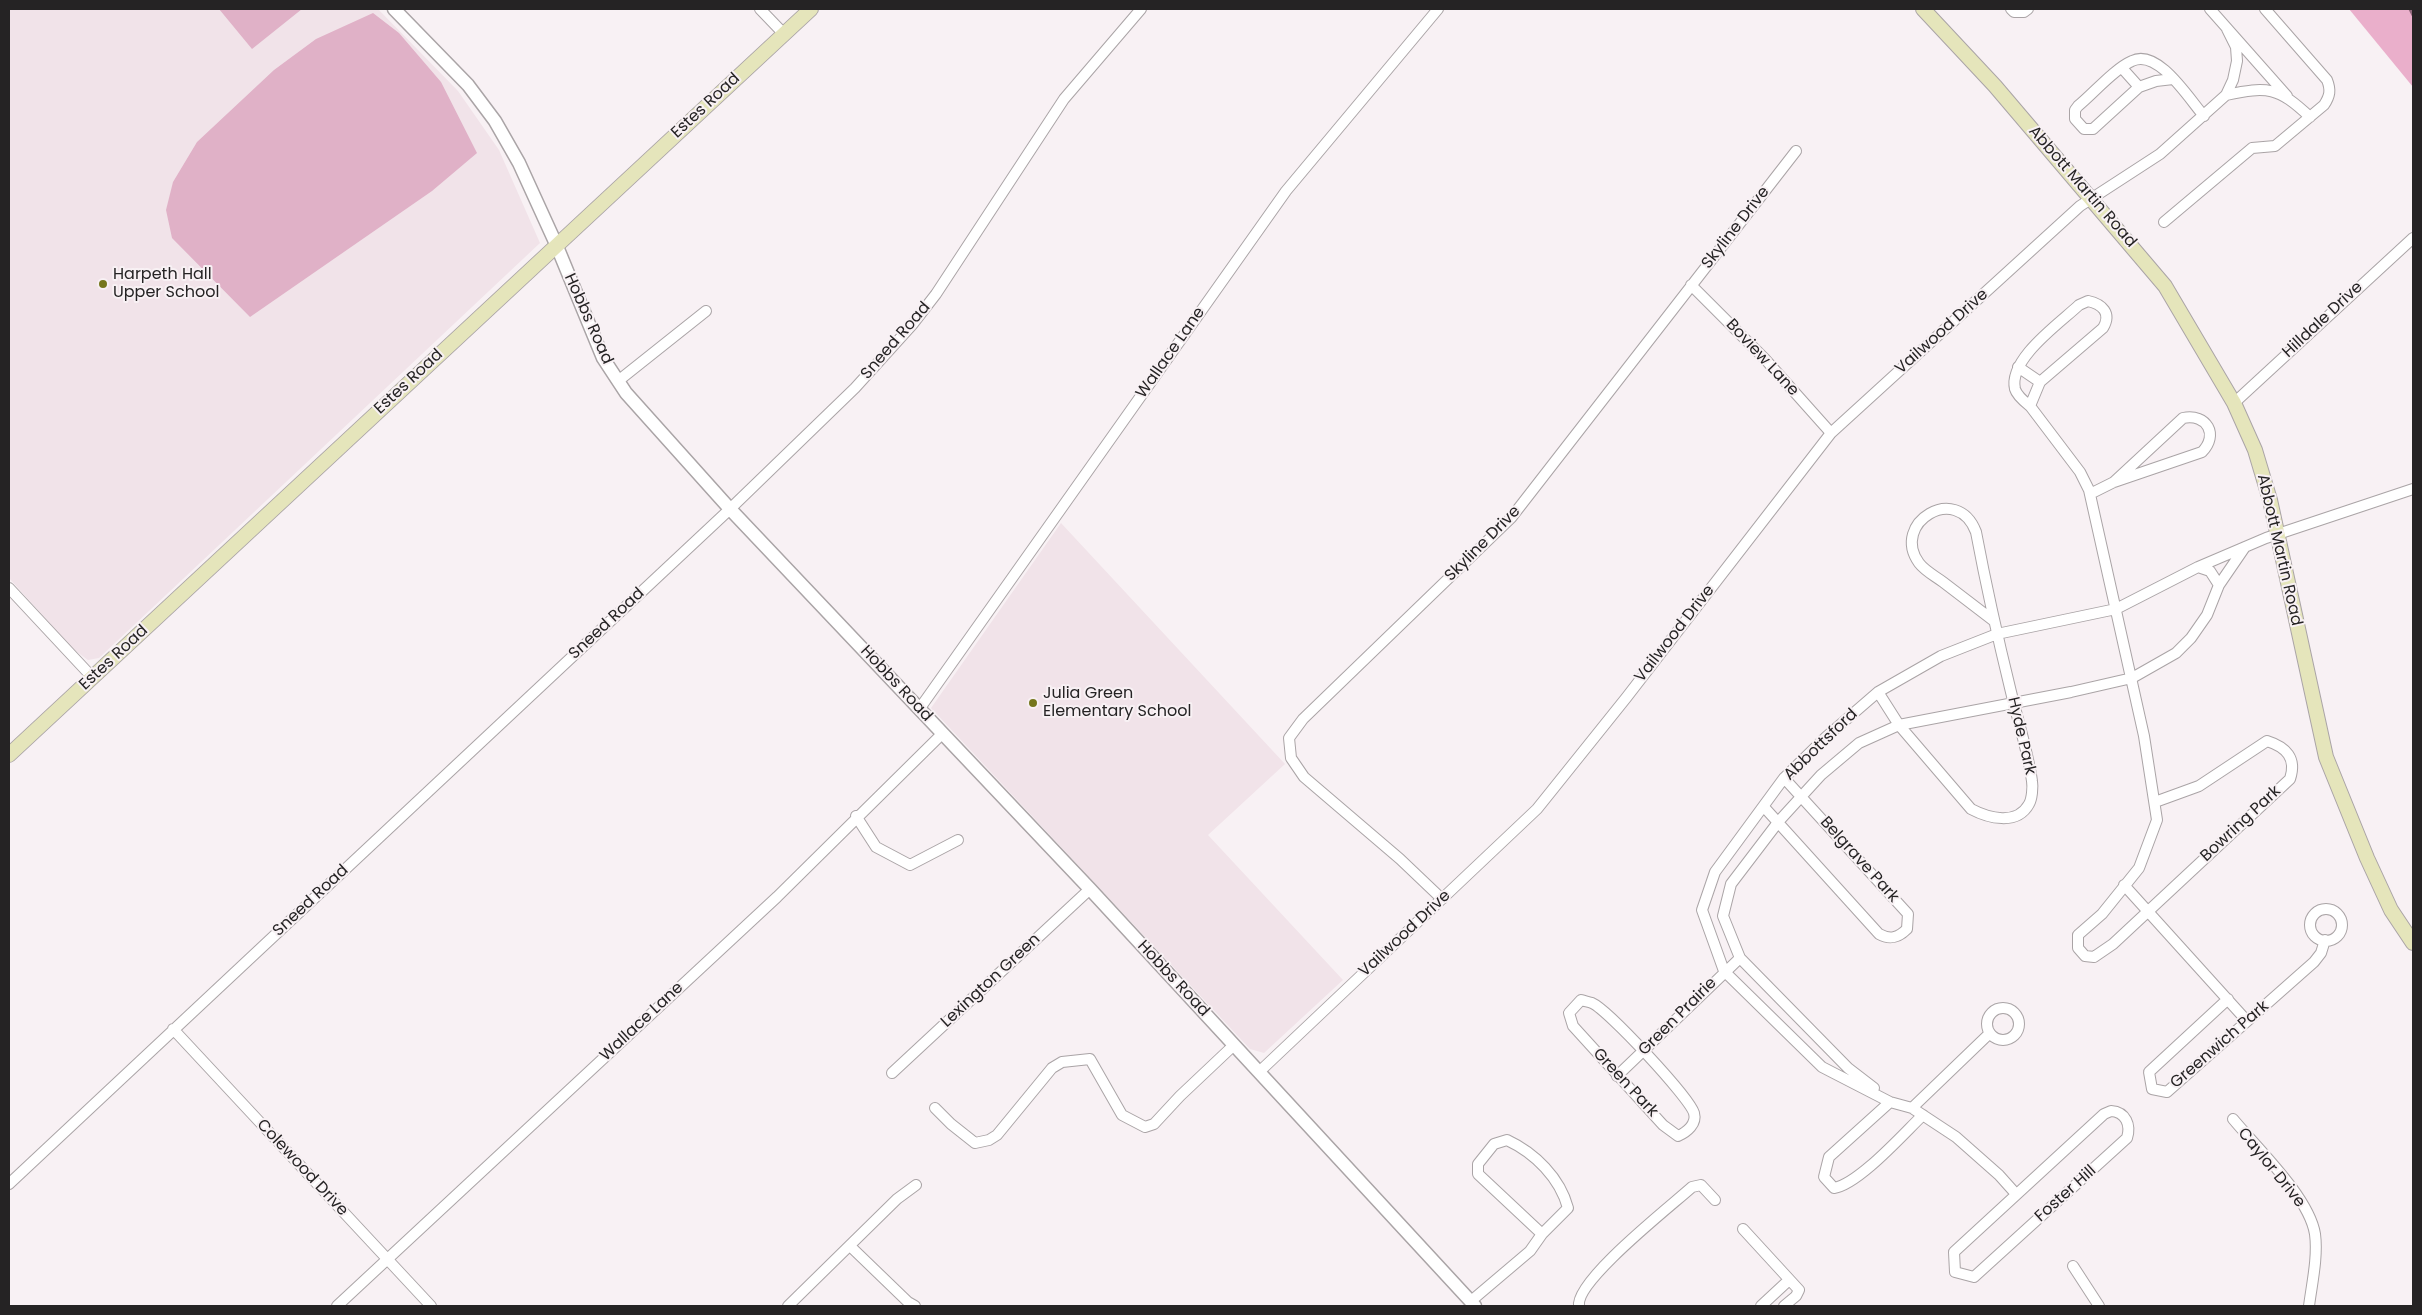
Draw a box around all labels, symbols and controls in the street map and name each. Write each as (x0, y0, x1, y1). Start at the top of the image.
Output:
street label: Estes Road (668, 69, 744, 143)
street label: Abbott Martin Road (2024, 122, 2140, 252)
street label: Skyline Drive (1698, 183, 1774, 273)
place label: Harpeth Hall Upper School (113, 265, 219, 303)
street label: Hobbs Road (559, 271, 617, 367)
marker: Harpeth Hall Upper School (97, 278, 109, 290)
street label: Hilldale Drive (2279, 278, 2367, 362)
street label: Vailwood Drive (1892, 285, 1992, 379)
street label: Sneed Road (857, 298, 935, 384)
street label: Wallace Lane (1132, 304, 1210, 402)
street label: Boview Lane (1722, 316, 1802, 400)
street label: Estes Road (371, 345, 447, 419)
street label: Abbott Martin Road (2252, 472, 2306, 628)
street label: Skyline Drive (1441, 502, 1525, 586)
street label: Vailwood Drive (1631, 581, 1719, 687)
street label: Sneed Road (565, 584, 649, 664)
street label: Estes Road (76, 621, 152, 695)
street label: Hobbs Road (856, 642, 936, 726)
place label: Julia Green Elementary School (1043, 684, 1191, 722)
street label: Hyde Park (2003, 695, 2039, 777)
marker: Julia Green Elementary School (1027, 697, 1039, 709)
street label: Abbottsford (1780, 705, 1862, 785)
street label: Bowring Park (2197, 782, 2285, 866)
street label: Belgrave Park (1815, 813, 1903, 907)
street label: Sneed Road (269, 861, 353, 941)
street label: Vailwood Drive (1355, 887, 1455, 981)
street label: Lexington Green (937, 930, 1045, 1032)
street label: Hobbs Road (1133, 937, 1213, 1021)
street label: Green Prairie (1635, 974, 1721, 1060)
street label: Wallace Lane (596, 979, 688, 1065)
street label: Greenwich Park (2167, 997, 2273, 1093)
street label: Green Park (1588, 1045, 1662, 1121)
street label: Colewood Drive (252, 1116, 352, 1220)
street label: Caylor Drive (2233, 1124, 2309, 1212)
street label: Foster Hill (2032, 1162, 2100, 1226)

